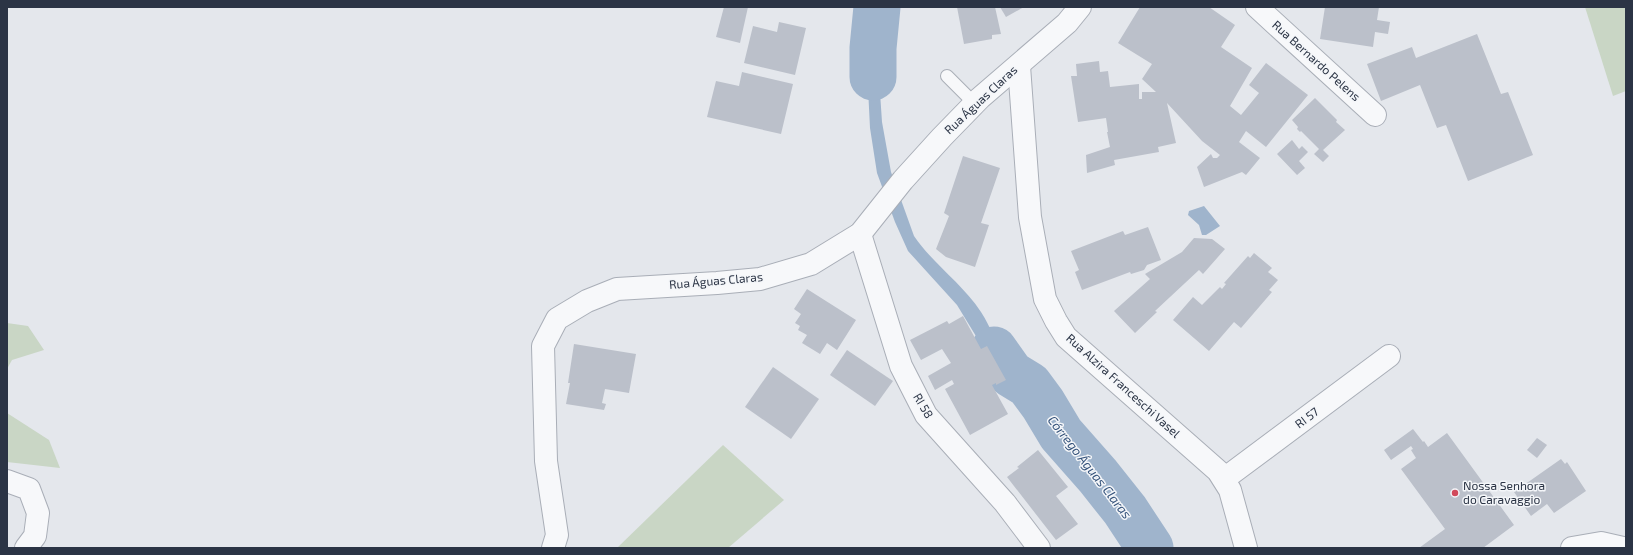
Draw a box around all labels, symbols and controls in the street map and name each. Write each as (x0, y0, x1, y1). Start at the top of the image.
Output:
street label: Rua Bernardo Pelens (1270, 17, 1363, 103)
street label: Rua Águas Claras (941, 62, 1019, 136)
street label: Rua Águas Claras (668, 269, 763, 291)
street label: Rua Alzira Franceschi Vasel (1064, 330, 1184, 440)
street label: RI 58 (911, 390, 937, 421)
street label: RI 57 (1292, 404, 1321, 431)
water label: Córrego Águas Claras (1045, 412, 1136, 522)
place label: Nossa Senhora do Caravaggio (1463, 478, 1545, 506)
marker: Nossa Senhora do Caravaggio (1450, 488, 1460, 498)

